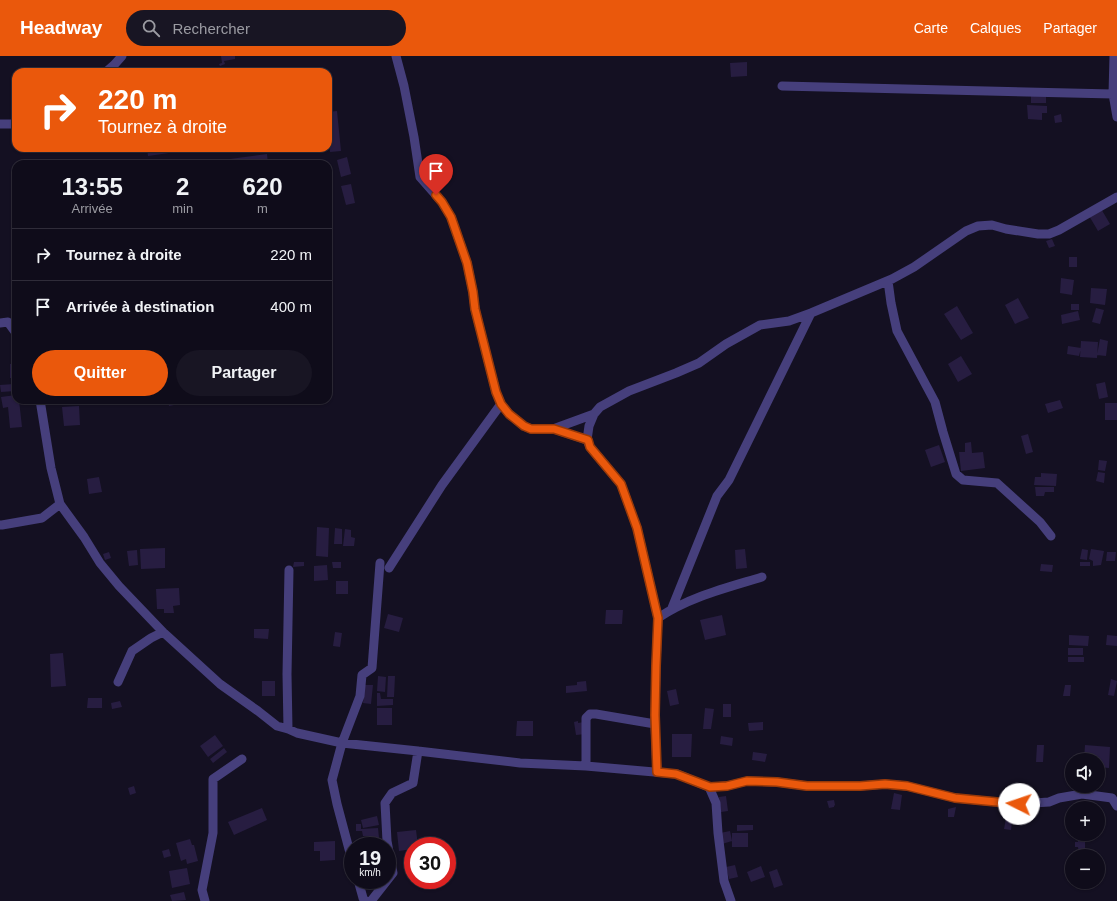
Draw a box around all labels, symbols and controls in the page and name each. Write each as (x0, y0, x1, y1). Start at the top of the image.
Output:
search box (126, 10, 406, 46)
text: Headway (20, 17, 102, 38)
icon: search (140, 17, 162, 39)
text: Rechercher (172, 20, 250, 37)
text: Carte (914, 20, 948, 36)
text: Calques (970, 20, 1021, 36)
text: Partager (1043, 20, 1097, 36)
icon: right (32, 84, 84, 136)
text: 220 m (98, 84, 177, 115)
text: Tournez à droite (98, 117, 227, 137)
pin (419, 154, 453, 195)
icon: arrive (425, 160, 447, 182)
text: 13:55 (61, 173, 123, 200)
text: 2 (176, 173, 189, 200)
text: 620 (243, 173, 283, 200)
text: Arrivée (71, 201, 113, 216)
text: min (172, 201, 193, 216)
text: m (257, 201, 268, 216)
icon: right (32, 244, 54, 266)
text: Tournez à droite (66, 246, 182, 263)
text: 220 m (270, 246, 312, 263)
icon: arrive (32, 296, 54, 318)
text: Arrivée à destination (66, 298, 214, 315)
text: 400 m (270, 298, 312, 315)
button: Quitter (32, 350, 168, 396)
button: Partager (176, 350, 312, 396)
map controls (1065, 753, 1105, 889)
button: sound (1065, 753, 1105, 793)
position arrow (998, 783, 1040, 825)
button: + (1065, 801, 1105, 841)
speed limit sign: 30 (404, 837, 456, 889)
text: 19 (359, 847, 381, 869)
button: − (1065, 849, 1105, 889)
text: km/h (359, 867, 381, 878)

